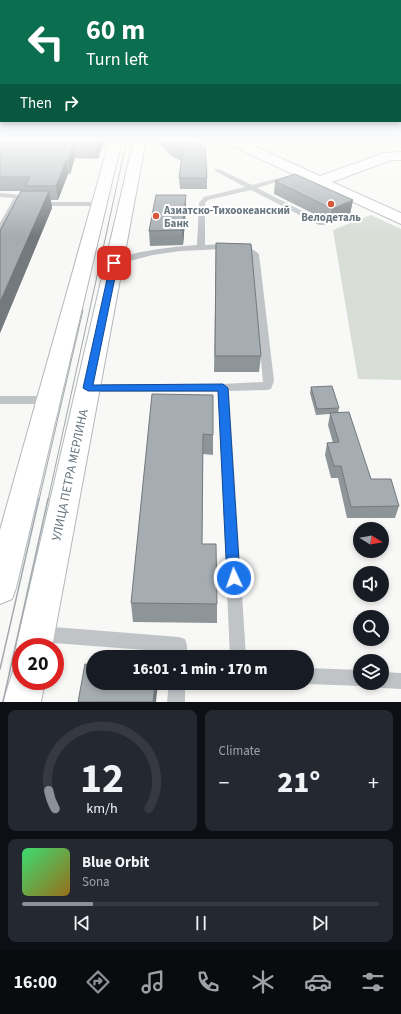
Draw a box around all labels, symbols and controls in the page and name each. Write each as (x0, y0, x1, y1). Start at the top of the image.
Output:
text: 60 m (86, 10, 145, 50)
icon: left (20, 16, 72, 68)
text: Turn left (86, 47, 148, 72)
icon: right (60, 92, 82, 114)
text: Then (20, 93, 52, 114)
marker: Велодеталь (326, 199, 336, 209)
place label: Азиатско-Тихоокеанский Банк (163, 203, 290, 231)
place label: Велодеталь (301, 210, 361, 225)
marker: Азиатско-Тихоокеанский Банк (151, 211, 161, 221)
pin (97, 246, 131, 280)
icon: arrive (103, 252, 125, 274)
street label: УЛИЦА ПЕТРА МЕРЛИНА (47, 407, 93, 542)
north arrow (353, 522, 389, 558)
map controls (353, 522, 389, 690)
position arrow (213, 557, 255, 599)
button: sound (353, 566, 389, 602)
button: search (353, 610, 389, 646)
speed limit sign: 20 (12, 638, 64, 690)
button: layers (353, 654, 389, 690)
text: 16:01 · 1 min · 170 m (133, 659, 267, 680)
text: Climate (219, 742, 260, 760)
text: 12 (80, 748, 124, 808)
text: 21° (277, 761, 320, 804)
text: − (219, 767, 229, 799)
text: + (368, 767, 379, 799)
text: km/h (86, 797, 118, 818)
text: Blue Orbit (82, 852, 149, 873)
text: Sona (82, 873, 110, 891)
icon: previous (71, 912, 93, 934)
icon: pause (190, 912, 212, 934)
icon: next (309, 912, 331, 934)
icon: directions (84, 968, 112, 996)
icon: music (139, 968, 167, 996)
icon: phone (194, 968, 222, 996)
icon: climate (249, 968, 277, 996)
icon: car (304, 968, 332, 996)
icon: filters (359, 968, 387, 996)
text: 16:00 (14, 970, 57, 995)

